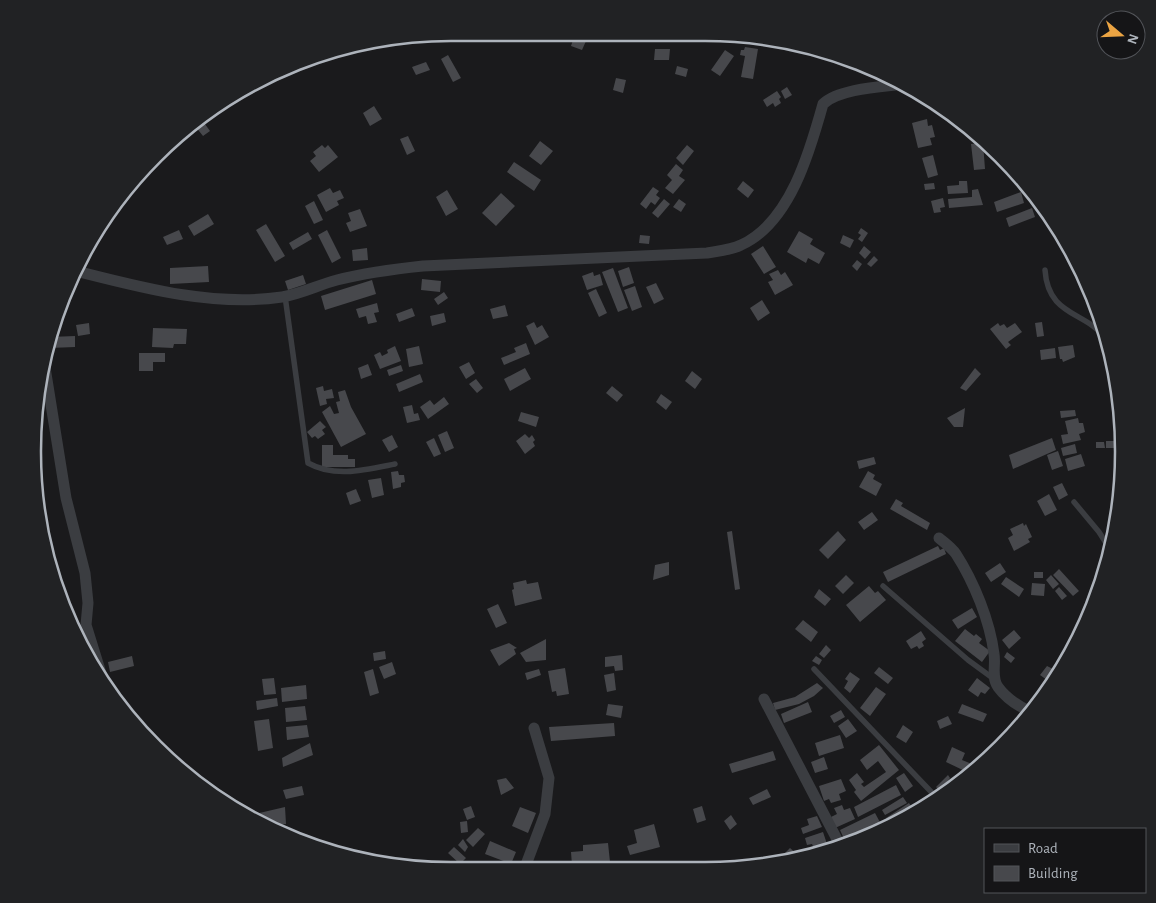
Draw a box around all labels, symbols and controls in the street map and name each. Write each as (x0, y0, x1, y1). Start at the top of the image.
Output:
north arrow (1096, 10, 1146, 60)
text: N (1124, 32, 1141, 46)
legend (984, 828, 1146, 893)
text: Road (1028, 841, 1058, 856)
text: Building (1028, 866, 1078, 881)

